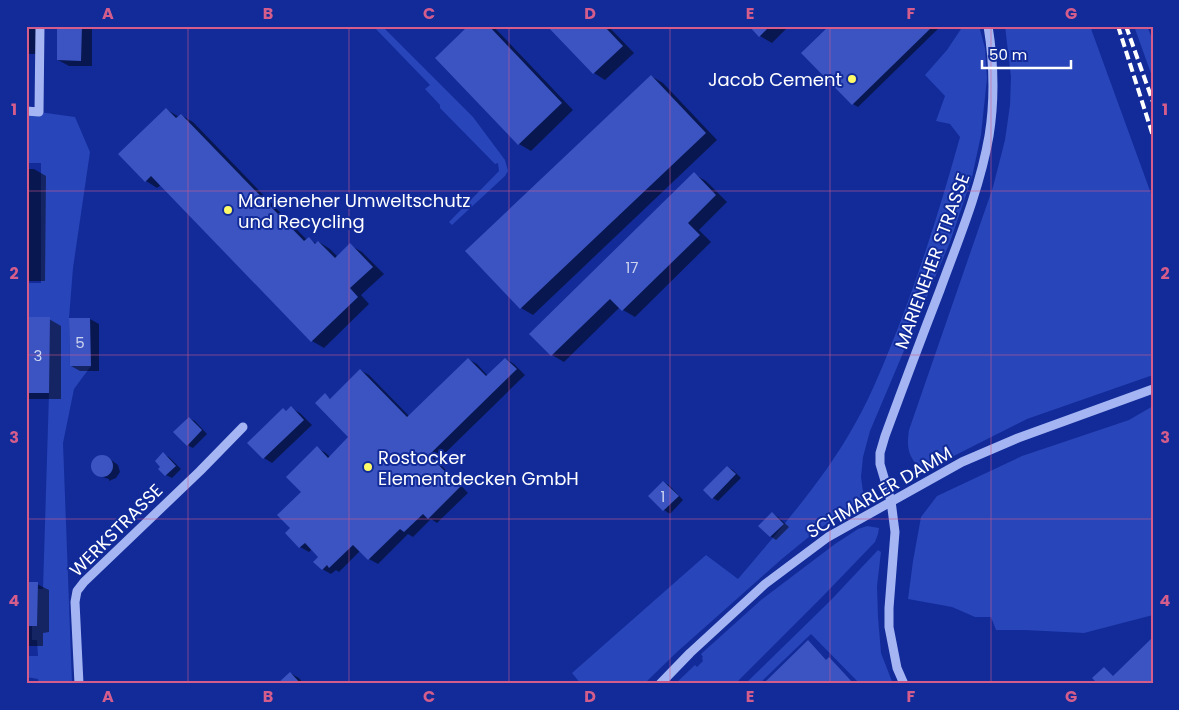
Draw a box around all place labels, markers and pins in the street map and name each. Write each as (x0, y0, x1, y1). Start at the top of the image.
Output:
place label: Jacob Cement (708, 67, 842, 92)
marker: Jacob Cement (846, 73, 858, 85)
place label: Marieneher Umweltschutz und Recycling (238, 188, 471, 234)
marker: Marieneher Umweltschutz und Recycling (222, 204, 234, 216)
place label: Rostocker Elementdecken GmbH (378, 445, 579, 491)
marker: Rostocker Elementdecken GmbH (362, 461, 374, 473)

